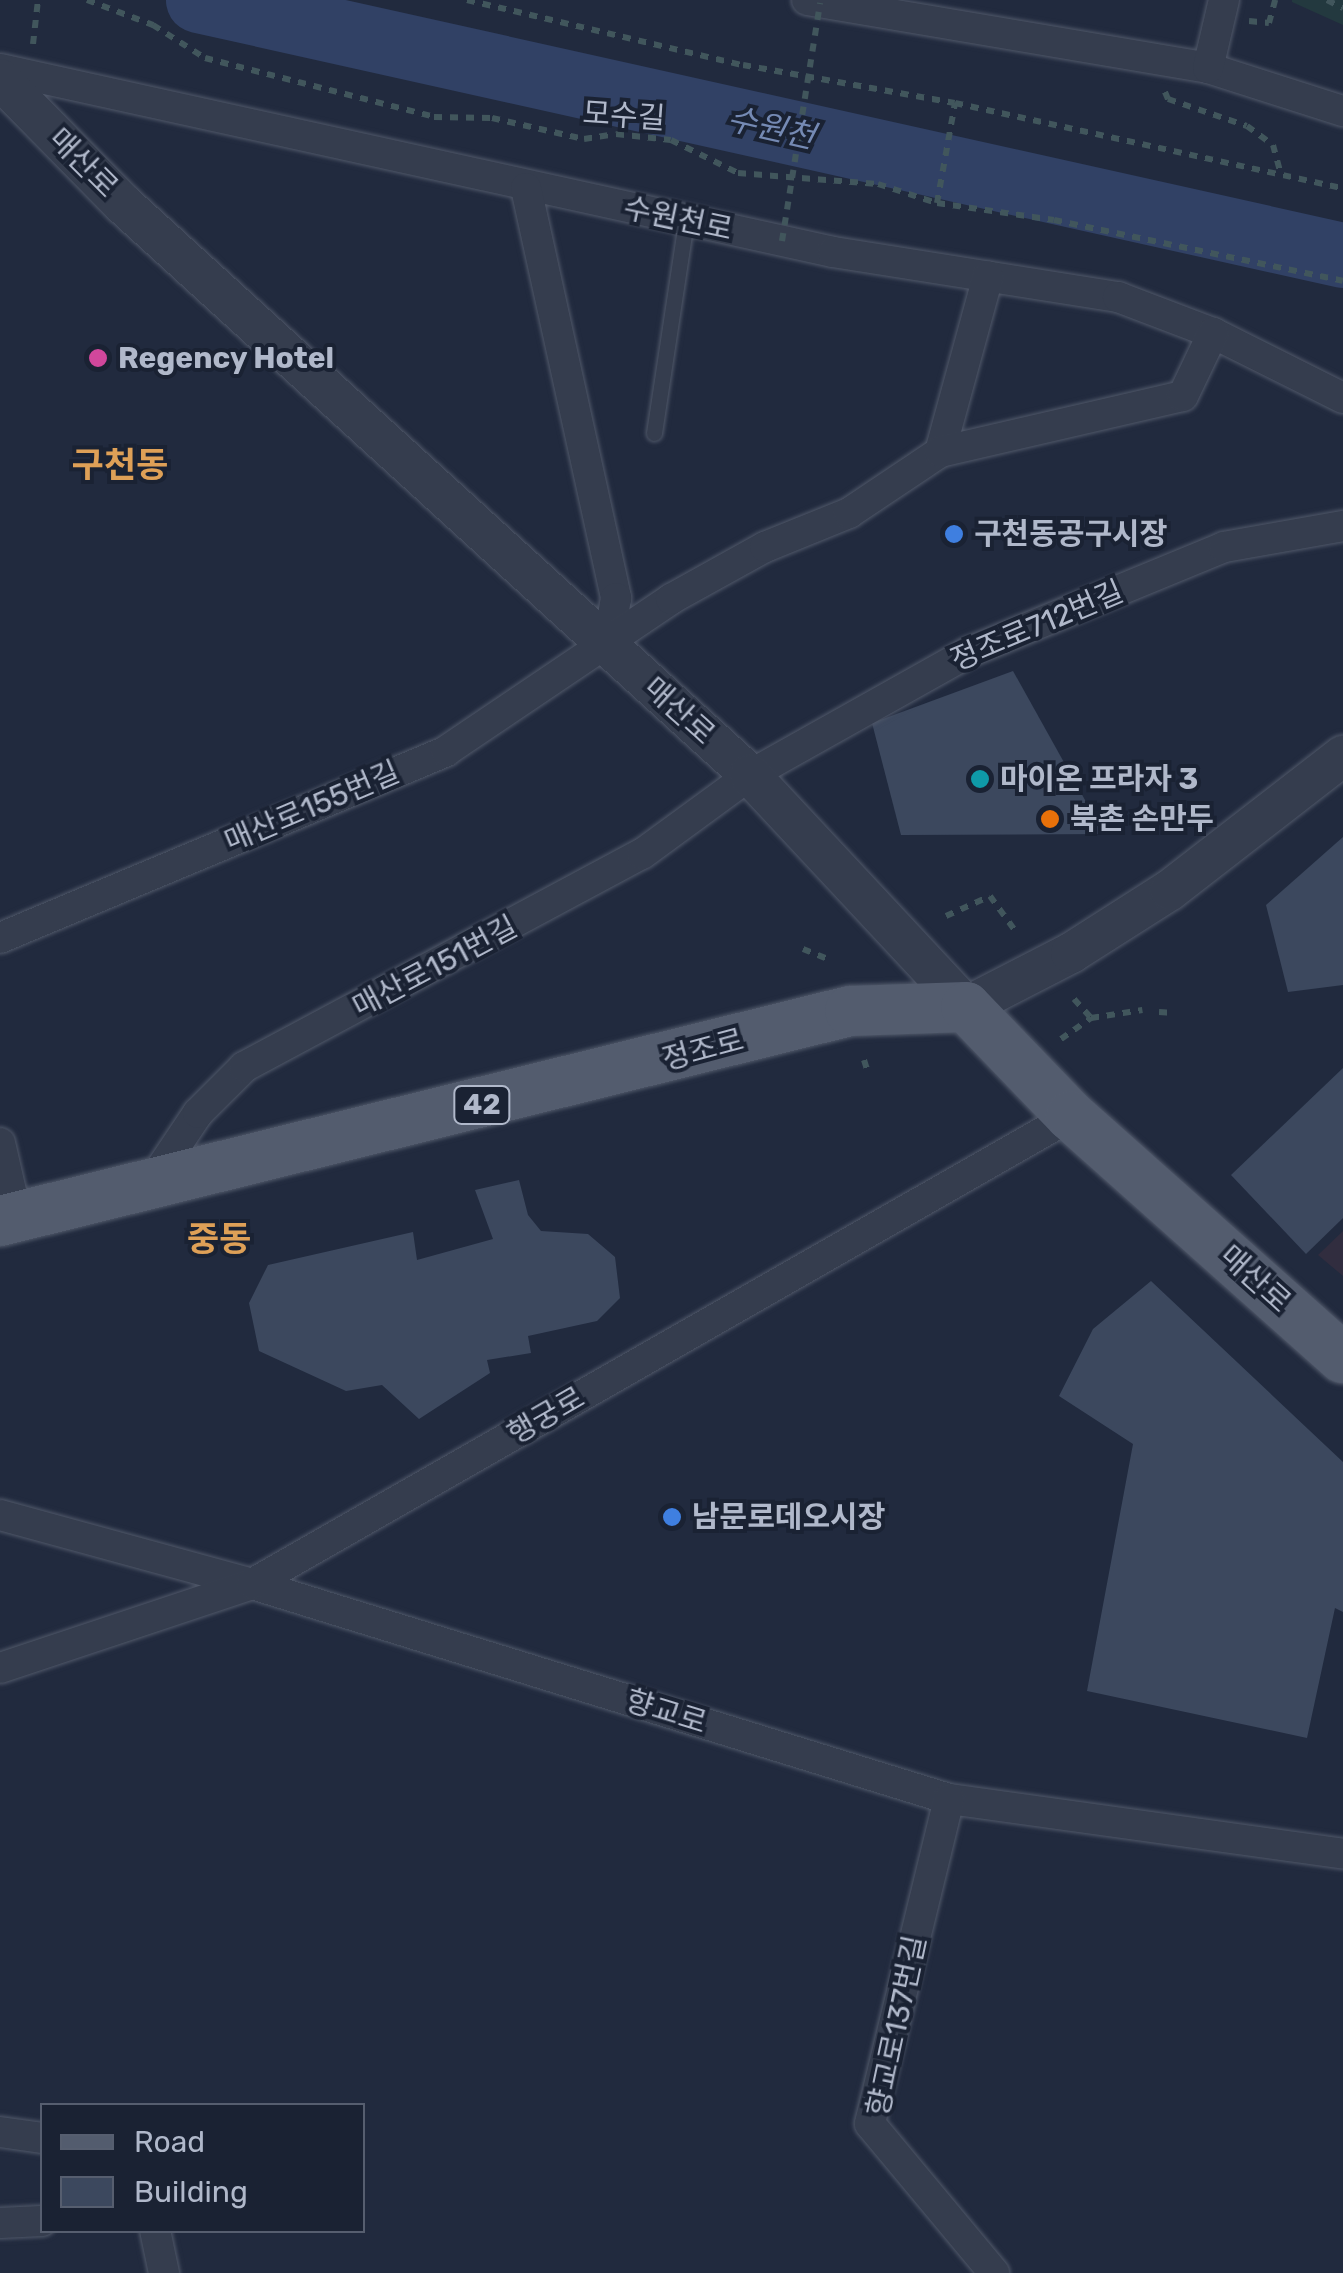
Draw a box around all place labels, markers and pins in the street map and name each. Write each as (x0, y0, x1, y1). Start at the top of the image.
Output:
place label: Regency Hotel (118, 340, 335, 376)
marker: Regency Hotel (87, 347, 109, 369)
place label: 구천동공구시장 (974, 516, 1167, 552)
marker: 구천동공구시장 (943, 523, 965, 545)
place label: 마이온 프라자 3 (1000, 761, 1198, 797)
marker: 마이온 프라자 3 (969, 768, 991, 790)
place label: 북촌 손만두 (1070, 801, 1214, 837)
marker: 북촌 손만두 (1039, 808, 1061, 830)
place label: 남문로데오시장 (692, 1499, 885, 1535)
marker: 남문로데오시장 (661, 1506, 683, 1528)

